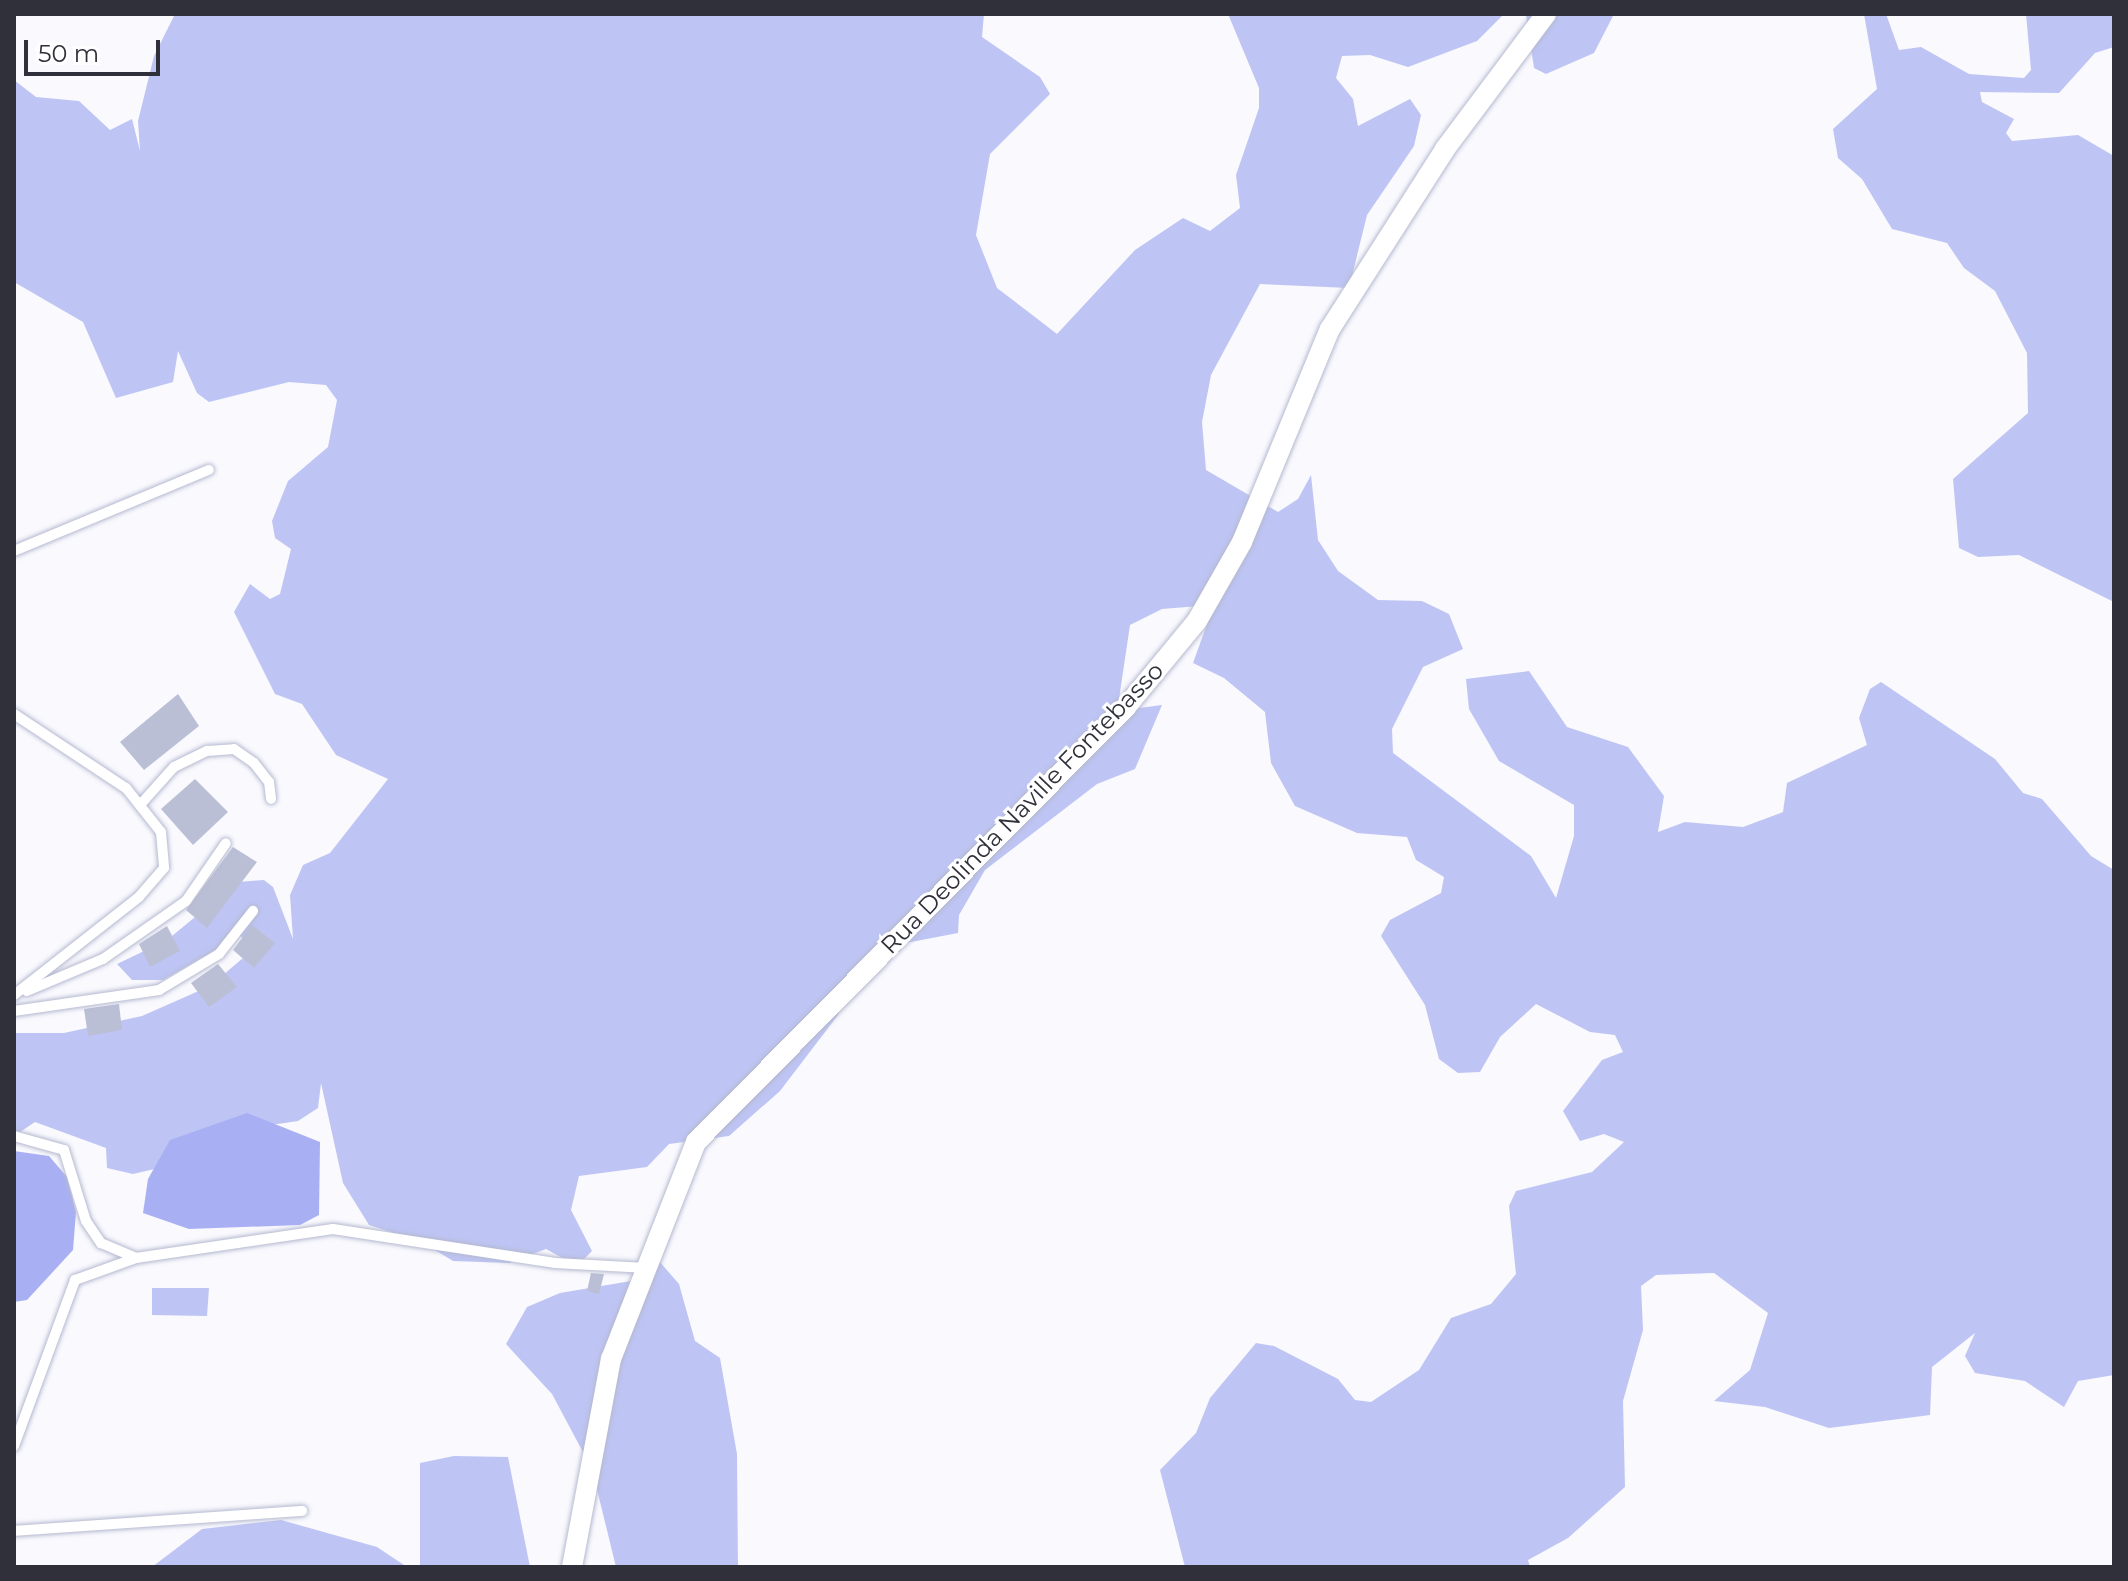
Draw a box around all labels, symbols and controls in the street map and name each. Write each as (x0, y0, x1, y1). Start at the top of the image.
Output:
scale bar (28, 24, 164, 74)
text: 50 m (38, 39, 99, 68)
street label: Rua Deolinda Naville Fontebasso (875, 656, 1169, 960)

